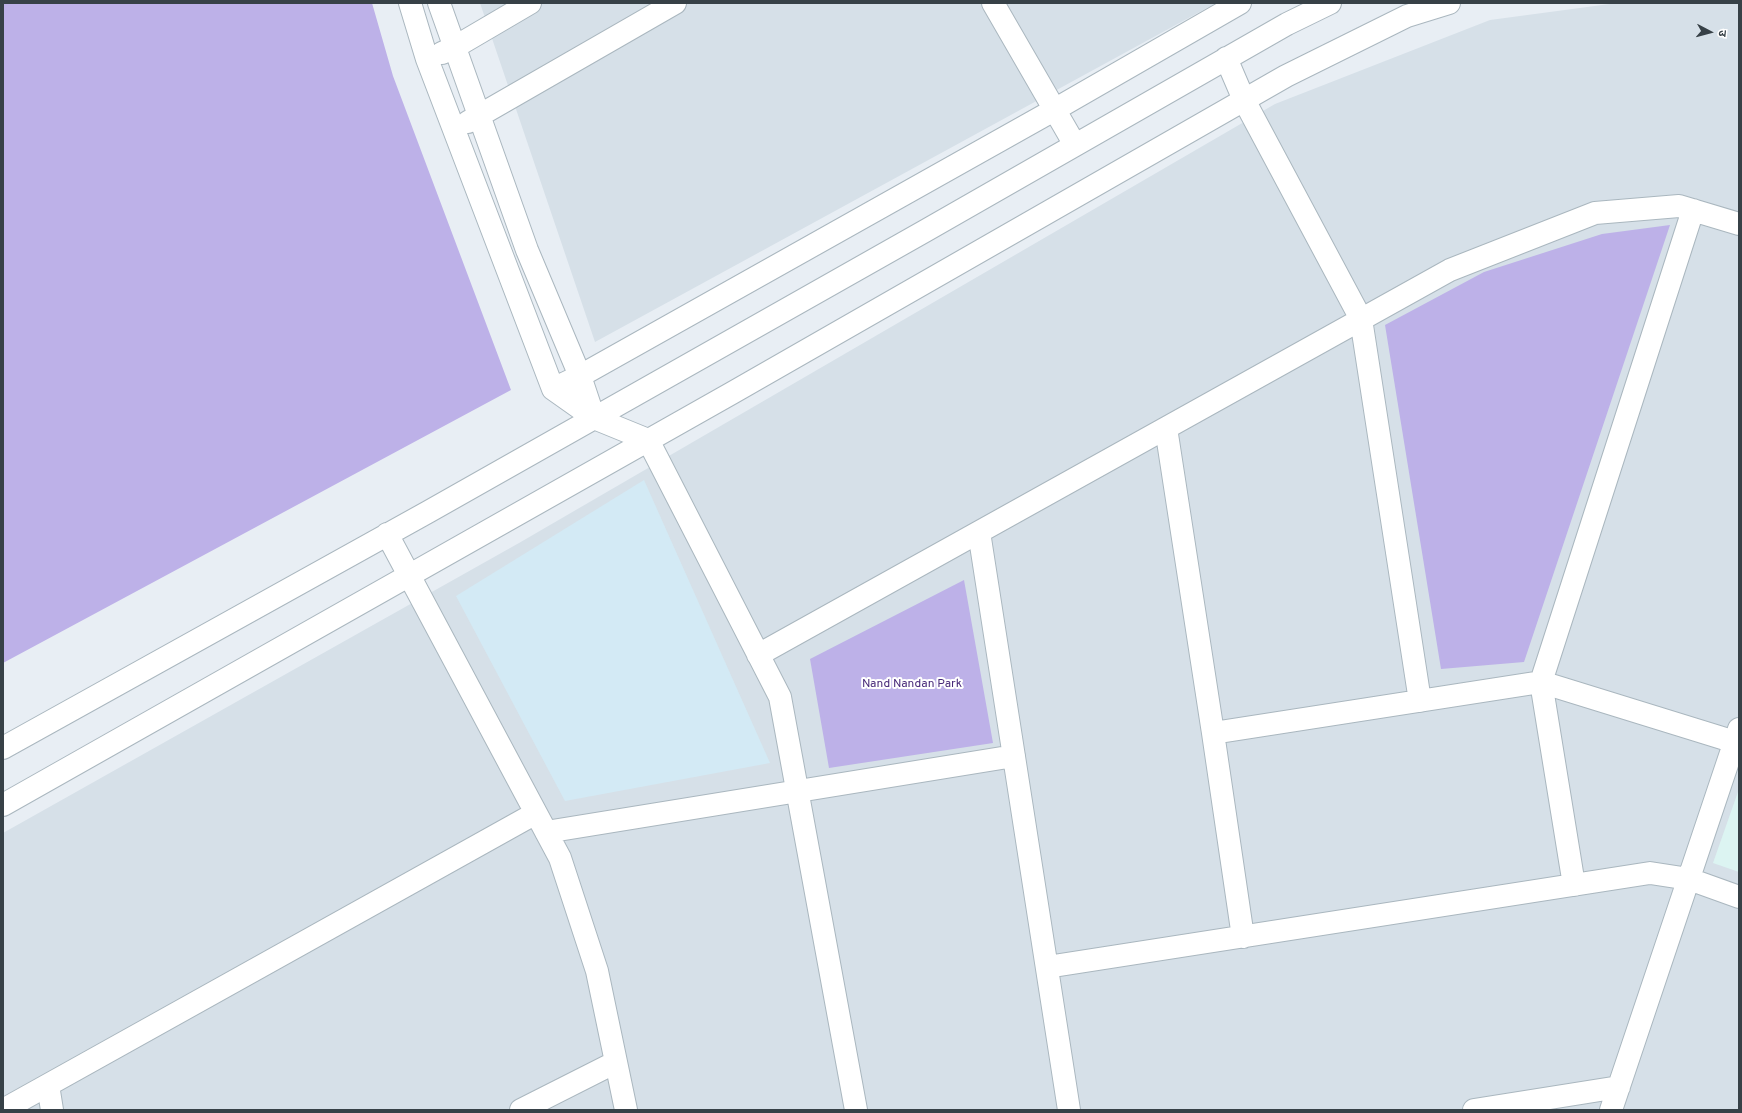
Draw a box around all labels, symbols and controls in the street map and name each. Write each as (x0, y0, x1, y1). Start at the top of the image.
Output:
north arrow (1690, 12, 1730, 52)
text: उ (1715, 29, 1729, 37)
park label: Nand Nandan Park (862, 678, 962, 692)

